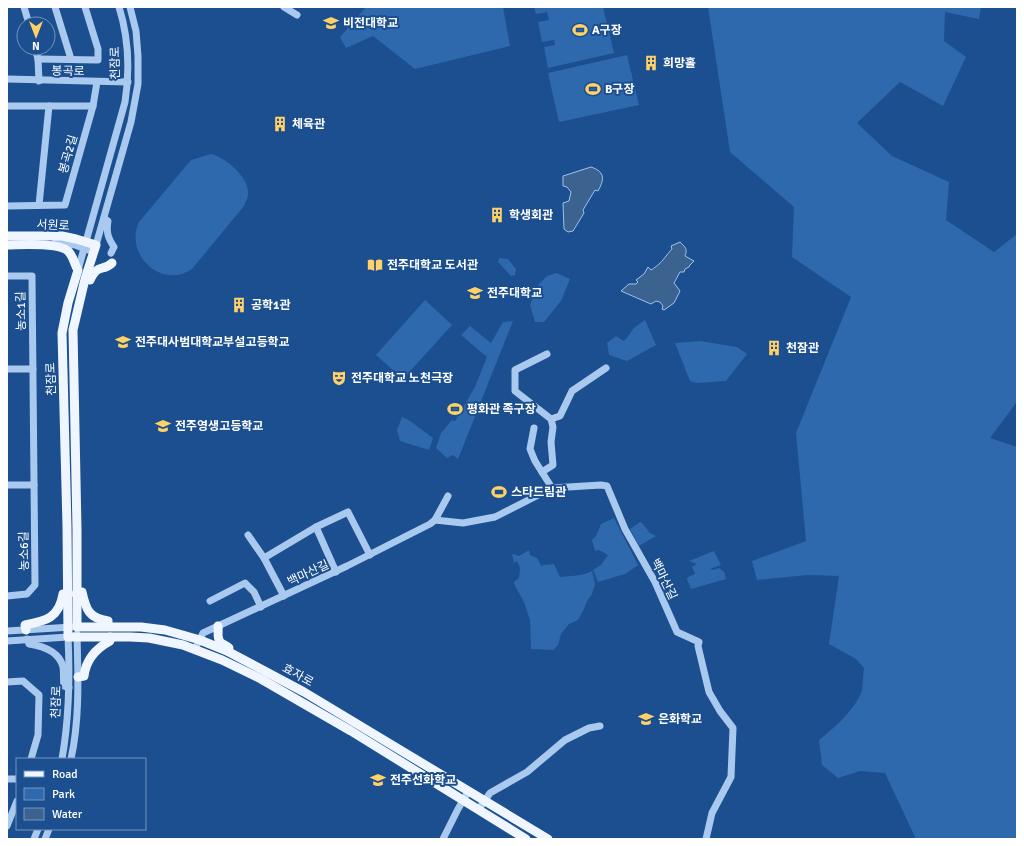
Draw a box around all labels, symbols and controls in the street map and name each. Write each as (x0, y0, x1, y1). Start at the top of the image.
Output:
school or university icon: 비전대학교 (322, 14, 340, 32)
north arrow (16, 16, 56, 56)
place label: 비전대학교 (343, 16, 398, 31)
sports icon: A구장 (571, 21, 589, 39)
place label: A구장 (592, 23, 622, 38)
text: N (32, 39, 40, 52)
street label: 천잠로 (108, 46, 123, 80)
building icon: 희망홀 (642, 54, 660, 72)
place label: 희망홀 (663, 56, 696, 71)
street label: 봉곡로 (51, 64, 85, 79)
sports icon: B구장 (584, 80, 602, 98)
place label: B구장 (605, 82, 634, 97)
building icon: 체육관 (271, 115, 289, 133)
place label: 체육관 (292, 117, 325, 132)
street label: 봉곡2길 (56, 133, 81, 175)
building icon: 학생회관 (488, 206, 506, 224)
place label: 학생회관 (509, 208, 553, 223)
street label: 서원로 (36, 217, 70, 234)
library icon: 전주대학교 도서관 (366, 256, 384, 274)
place label: 전주대학교 도서관 (387, 258, 478, 273)
school or university icon: 전주대학교 (466, 284, 484, 302)
place label: 전주대학교 (487, 286, 542, 301)
street label: 농소1길 (14, 291, 29, 331)
building icon: 공학1관 (230, 296, 248, 314)
place label: 공학1관 (251, 298, 291, 313)
school or university icon: 전주대사범대학교부설고등학교 (114, 333, 132, 351)
place label: 전주대사범대학교부설고등학교 (135, 335, 290, 350)
building icon: 천잠관 (765, 339, 783, 357)
place label: 천잠관 (786, 341, 819, 356)
street label: 천잠로 (43, 362, 60, 396)
theatre icon: 전주대학교 노천극장 (330, 369, 348, 387)
place label: 전주대학교 노천극장 (351, 371, 453, 386)
sports icon: 평화관 족구장 (446, 400, 464, 418)
place label: 평화관 족구장 (467, 402, 536, 417)
school or university icon: 전주영생고등학교 (154, 417, 172, 435)
place label: 전주영생고등학교 (175, 419, 263, 434)
sports icon: 스타드림관 (490, 483, 508, 501)
place label: 스타드림관 (511, 485, 566, 500)
street label: 농소6길 (17, 531, 32, 571)
street label: 백마산길 (647, 556, 680, 602)
street label: 백마산길 (285, 557, 331, 590)
street label: 효자로 (280, 661, 316, 690)
street label: 천잠로 (48, 685, 65, 719)
school or university icon: 은화학교 (637, 710, 655, 728)
place label: 은화학교 (658, 712, 702, 727)
legend (16, 758, 146, 830)
text: Road (52, 767, 78, 782)
school or university icon: 전주선화학교 (369, 771, 387, 789)
place label: 전주선화학교 (390, 773, 456, 788)
text: Park (52, 787, 75, 802)
text: Water (52, 807, 83, 822)

